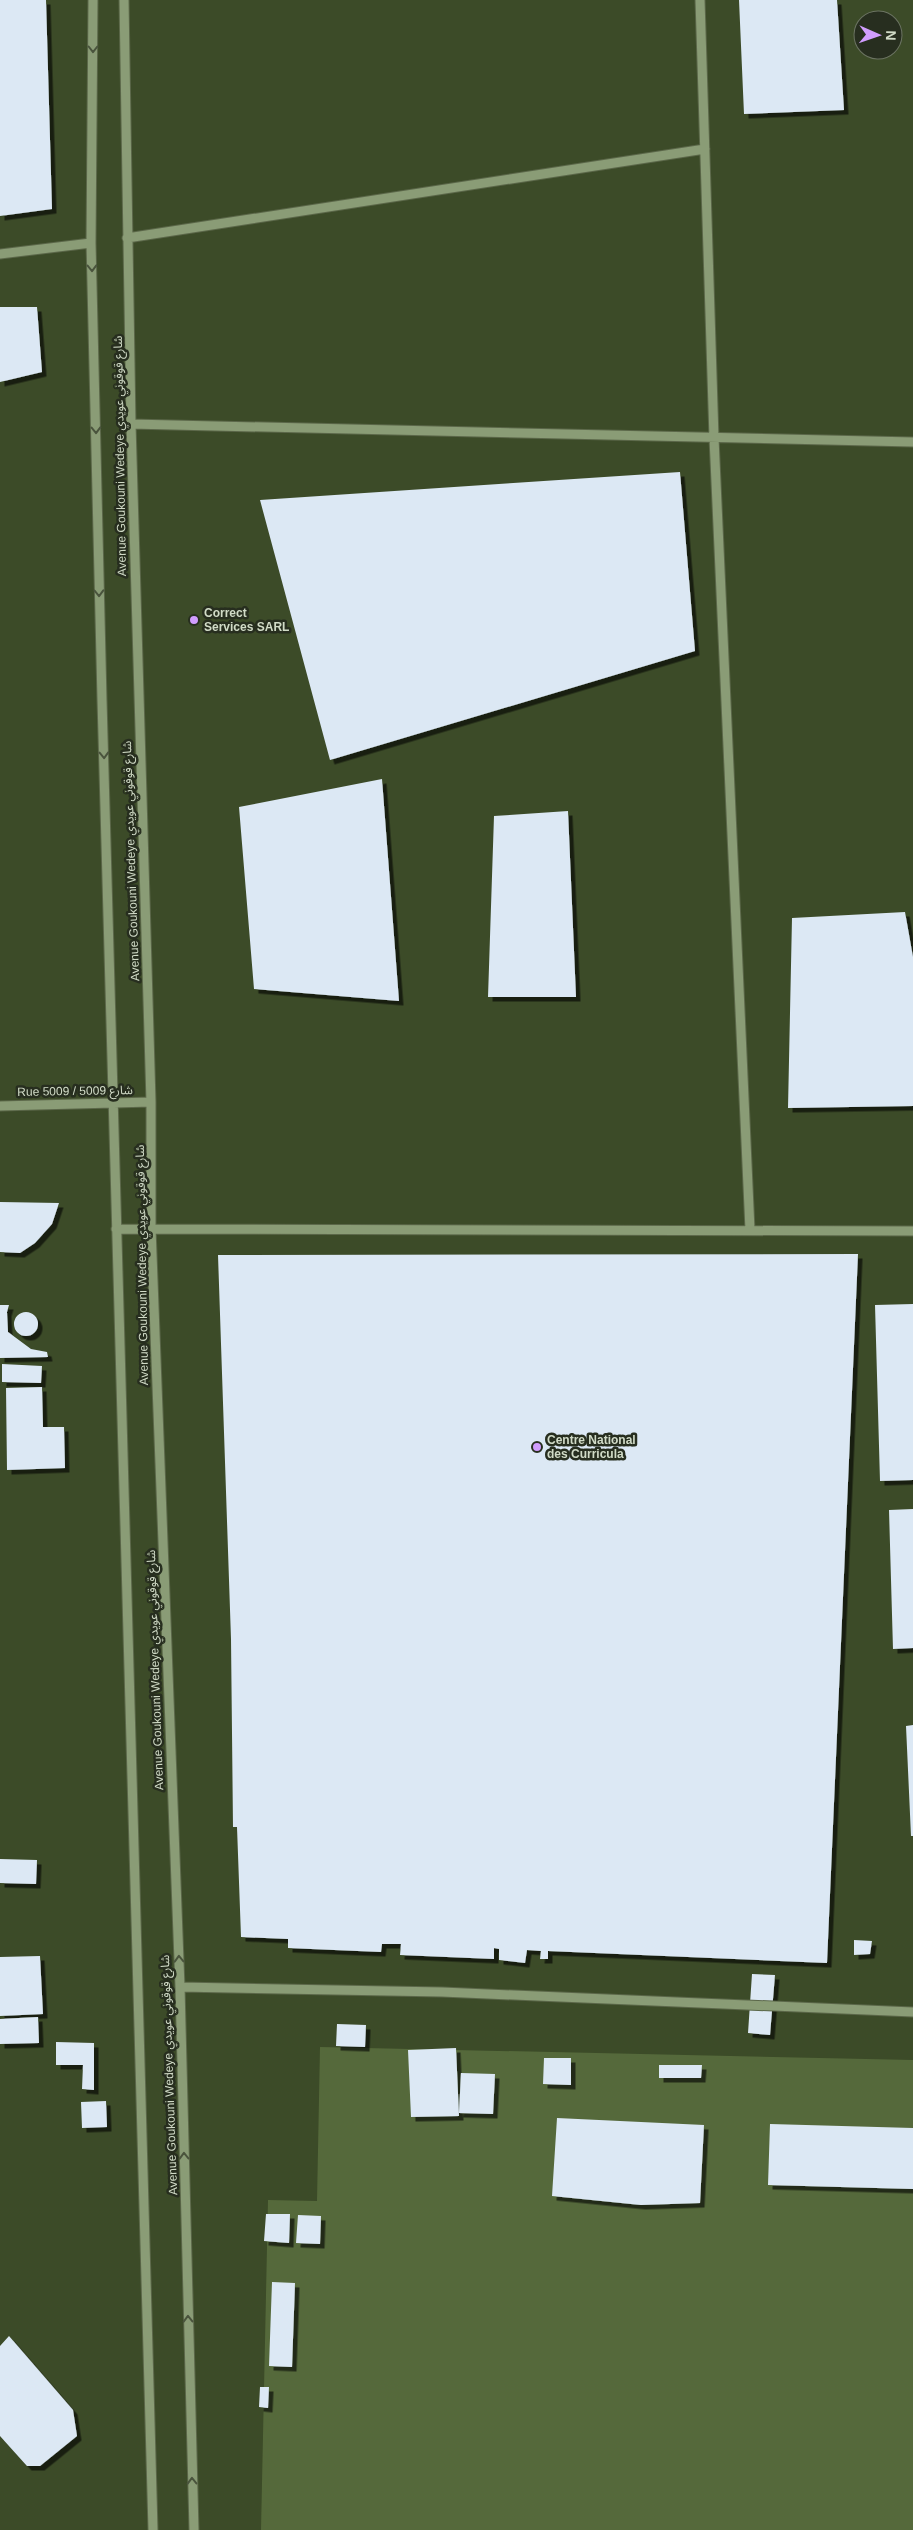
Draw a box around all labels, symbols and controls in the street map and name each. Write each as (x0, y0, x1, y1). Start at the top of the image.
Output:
north arrow (853, 10, 903, 60)
text: N (883, 30, 899, 41)
one-way arrow (88, 45, 98, 53)
one-way arrow (87, 264, 97, 272)
street label: Avenue Goukouni Wedeye شارع قوقوني عويدي (111, 336, 132, 576)
one-way arrow (91, 427, 101, 435)
one-way arrow (94, 589, 105, 597)
place label: Correct Services SARL (204, 606, 289, 634)
marker: Correct Services SARL (188, 614, 200, 626)
street label: Avenue Goukouni Wedeye شارع قوقوني عويدي (120, 740, 145, 981)
one-way arrow (98, 752, 109, 760)
street label: Rue 5009 / شارع 5009 (17, 1083, 133, 1101)
street label: Avenue Goukouni Wedeye شارع قوقوني عويدي (133, 1145, 154, 1385)
place label: Centre National des Curricula (547, 1433, 636, 1461)
marker: Centre National des Curricula (531, 1441, 543, 1453)
street label: Avenue Goukouni Wedeye شارع قوقوني عويدي (144, 1549, 169, 1790)
street label: Avenue Goukouni Wedeye شارع قوقوني عويدي (158, 1954, 183, 2195)
one-way arrow (174, 1955, 184, 1962)
one-way arrow (179, 2152, 189, 2160)
one-way arrow (183, 2315, 194, 2323)
one-way arrow (187, 2477, 198, 2485)

